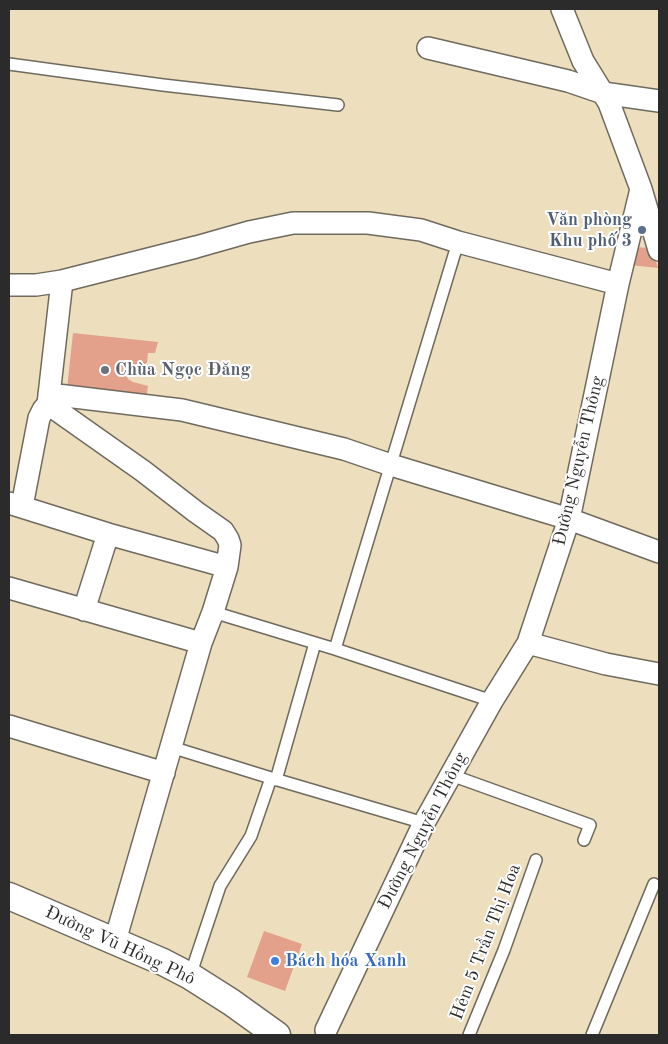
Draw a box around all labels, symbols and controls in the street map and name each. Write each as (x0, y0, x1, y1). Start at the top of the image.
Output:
place label: Văn phòng Khu phố 3 (546, 209, 632, 252)
marker: Văn phòng Khu phố 3 (636, 224, 648, 236)
place label: Chùa Ngọc Đăng (115, 359, 251, 381)
marker: Chùa Ngọc Đăng (99, 364, 111, 376)
street label: Đường Nguyễn Thông (549, 374, 609, 548)
street label: Đường Nguyễn Thông (374, 749, 472, 913)
street label: Hẻm 5 Trần Thị Hoa (446, 861, 526, 1023)
street label: Đường Vũ Hồng Phô (42, 902, 198, 990)
place label: Bách hóa Xanh (285, 950, 407, 972)
marker: Bách hóa Xanh (269, 955, 281, 967)

